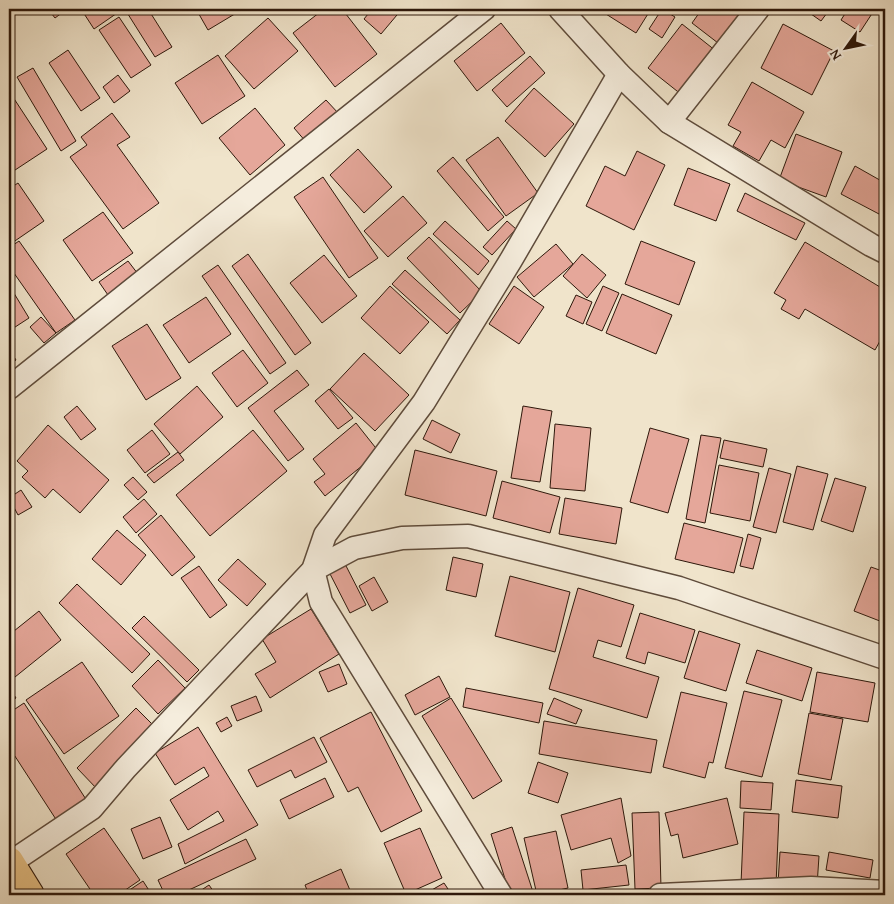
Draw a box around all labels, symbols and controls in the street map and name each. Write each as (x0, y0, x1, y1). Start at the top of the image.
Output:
north arrow (822, 22, 872, 72)
text: N (824, 45, 846, 64)

